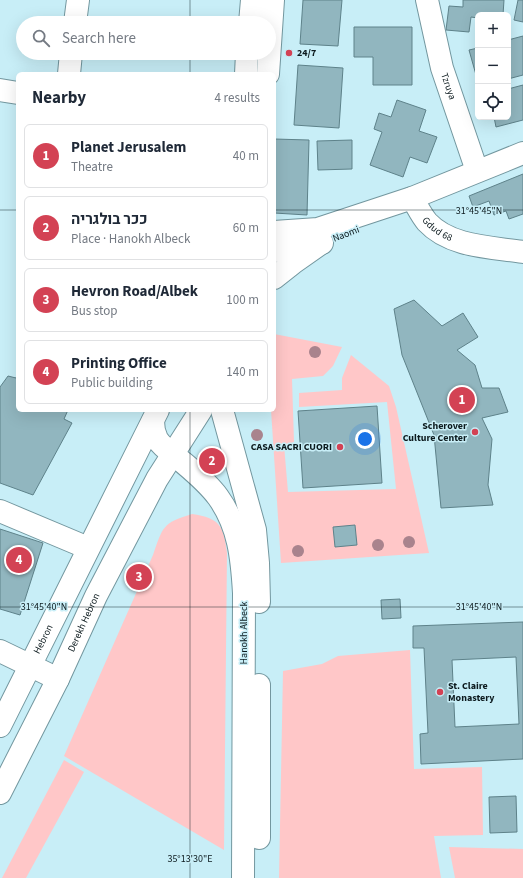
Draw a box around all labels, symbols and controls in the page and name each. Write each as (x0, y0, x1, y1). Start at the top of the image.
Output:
map controls (475, 12, 511, 120)
button: + (475, 12, 511, 48)
search box (16, 16, 276, 60)
icon: search (30, 27, 52, 49)
text: Search here (62, 28, 136, 49)
place label: 24/7 (297, 46, 316, 60)
marker: 24/7 (284, 48, 294, 58)
button: − (475, 48, 511, 84)
street label: Tzruya (437, 71, 459, 102)
button: locate (475, 84, 511, 120)
text: Nearby (32, 86, 86, 110)
text: 4 results (215, 89, 260, 107)
text: Planet Jerusalem (71, 137, 186, 158)
text: 1 (43, 147, 49, 165)
text: 40 m (233, 147, 259, 165)
text: Theatre (71, 158, 113, 176)
text: 31°45'45"N (456, 204, 502, 218)
text: ככר בולגריה (71, 209, 147, 230)
street label: Gdud 68 (419, 214, 455, 245)
text: 2 (43, 219, 49, 237)
text: 60 m (233, 219, 259, 237)
street label: Naomi (331, 223, 361, 245)
text: Place · Hanokh Albeck (71, 230, 190, 248)
text: Hevron Road/Albek (71, 281, 198, 302)
text: 3 (43, 291, 49, 309)
text: 100 m (226, 291, 259, 309)
text: Bus stop (71, 302, 117, 320)
text: Printing Office (71, 353, 167, 374)
text: 4 (43, 363, 49, 381)
text: 140 m (226, 363, 259, 381)
text: Public building (71, 374, 153, 392)
pin: 1 (449, 385, 475, 415)
place label: Scherover Culture Center (403, 419, 467, 445)
marker: Scherover Culture Center (470, 427, 480, 437)
your location (355, 429, 375, 449)
place label: CASA SACRI CUORI (251, 440, 332, 454)
marker: CASA SACRI CUORI (335, 442, 345, 452)
pin: 2 (199, 446, 225, 476)
pin: 4 (6, 545, 32, 575)
pin: 3 (126, 562, 152, 592)
street label: Derekh Hebron (64, 591, 103, 654)
text: 31°45'40"N (21, 600, 67, 614)
text: 31°45'40"N (456, 600, 502, 614)
street label: Hanokh Albeck (237, 602, 251, 664)
street label: Hebron (30, 622, 57, 656)
place label: St. Claire Monastery (448, 679, 495, 705)
marker: St. Claire Monastery (435, 687, 445, 697)
text: 35°13'30"E (167, 852, 213, 866)

